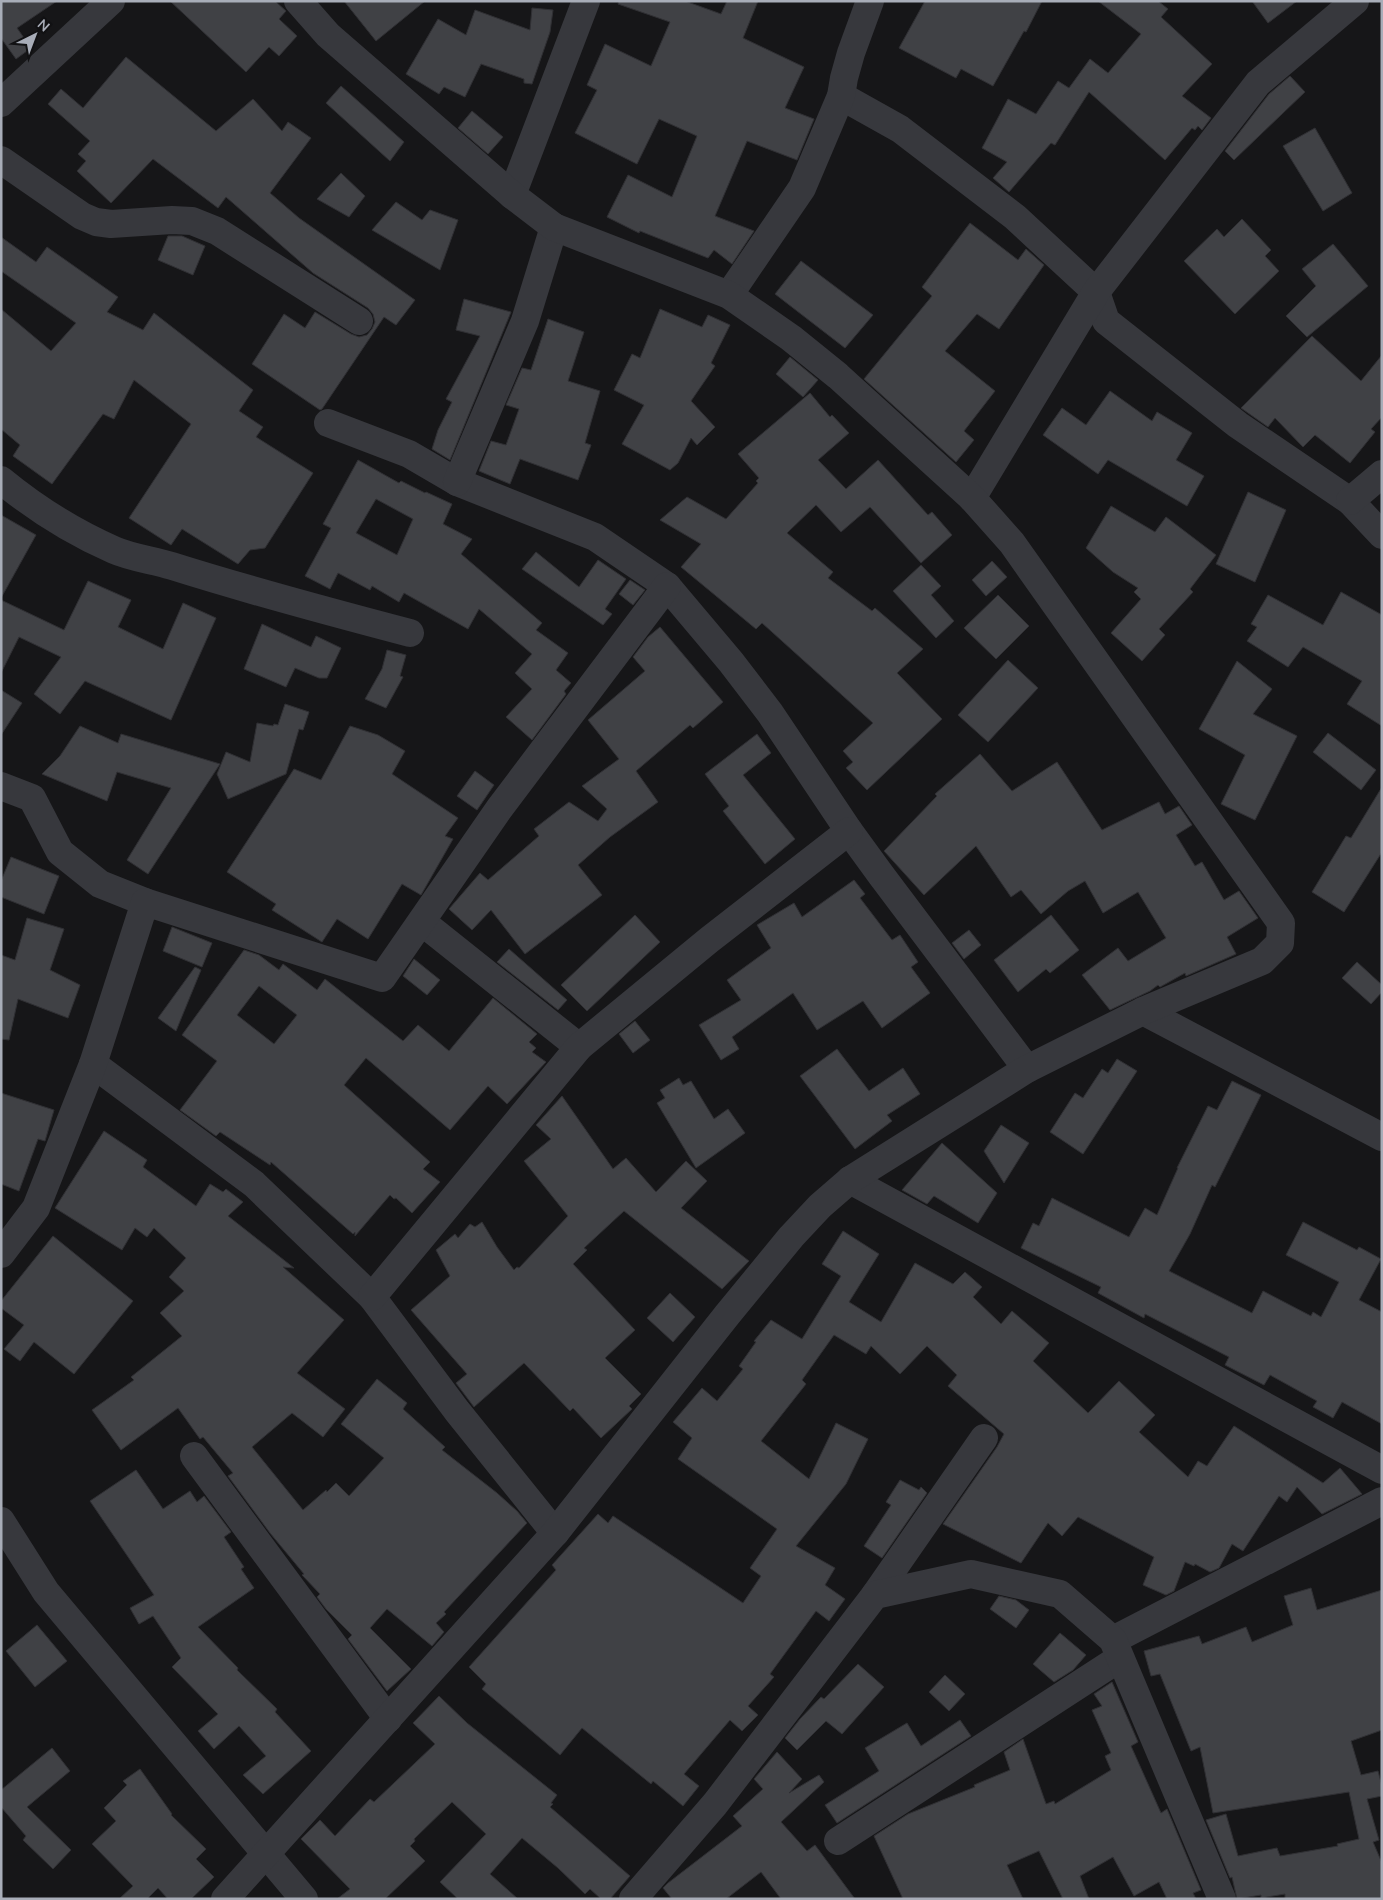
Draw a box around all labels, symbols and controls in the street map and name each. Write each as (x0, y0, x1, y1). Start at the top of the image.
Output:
north arrow (10, 10, 60, 60)
text: N (33, 15, 54, 36)

